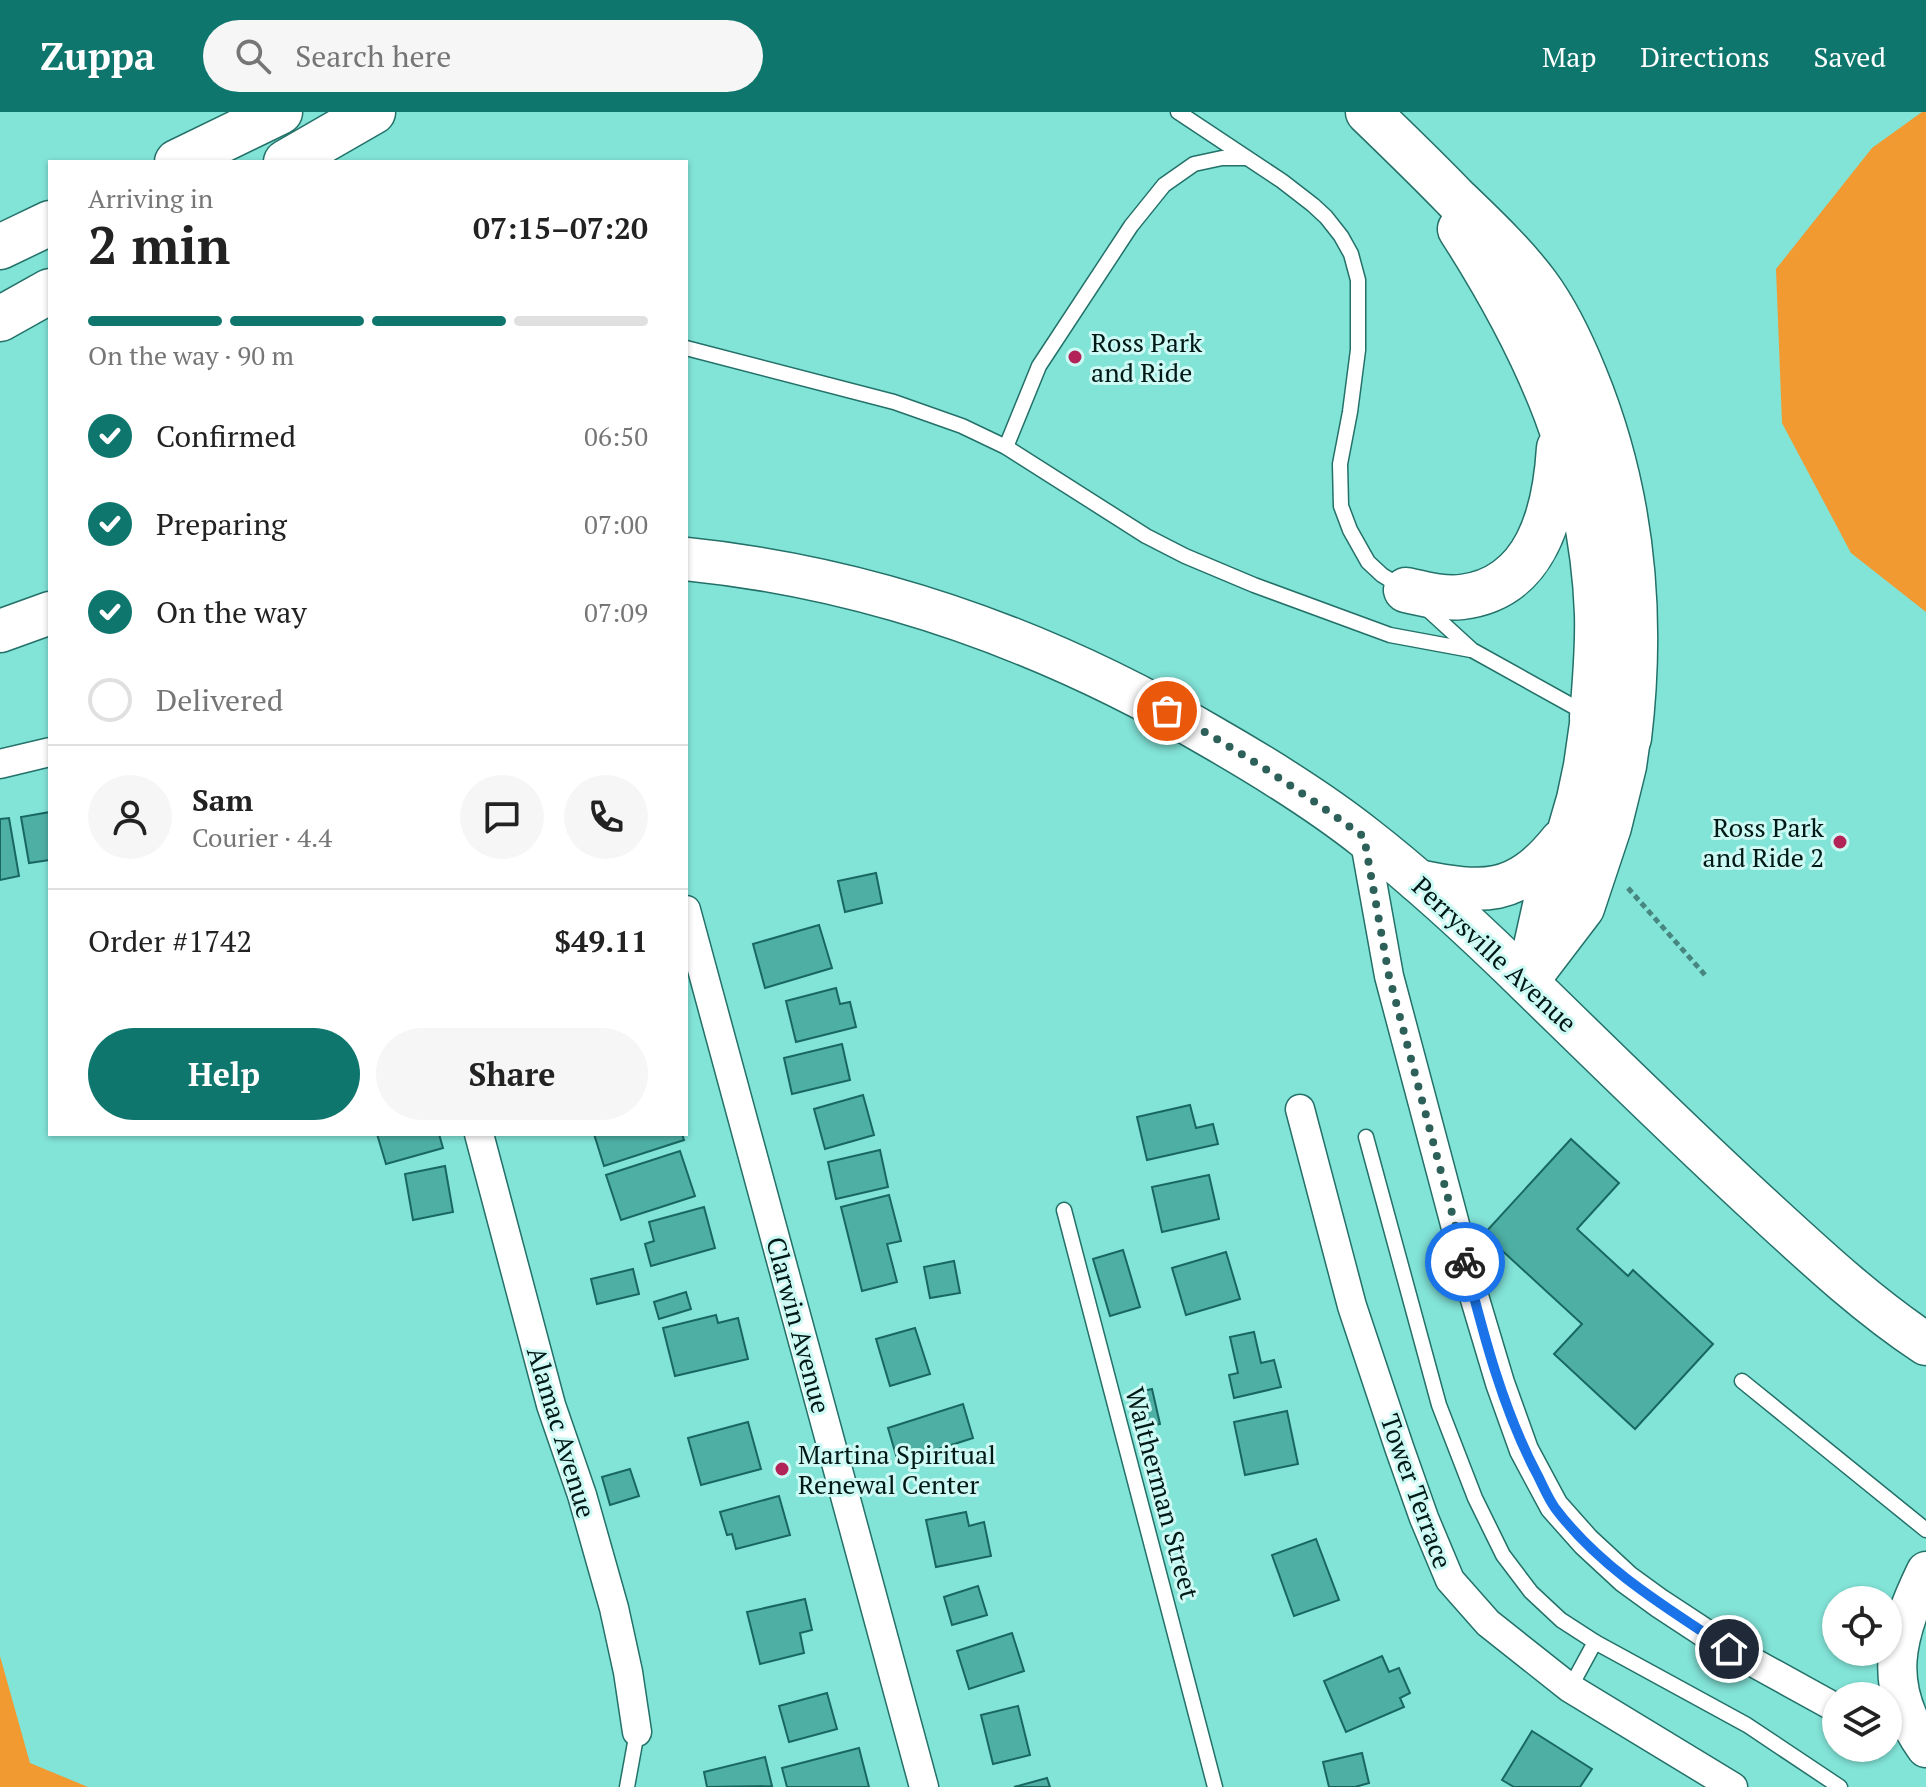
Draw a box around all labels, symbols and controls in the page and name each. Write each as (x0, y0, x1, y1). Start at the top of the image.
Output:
search box (203, 20, 763, 92)
text: Zuppa (40, 31, 155, 81)
icon: search (231, 34, 275, 78)
text: Search here (295, 36, 451, 76)
text: Map (1542, 38, 1596, 75)
text: Directions (1640, 38, 1770, 75)
text: Saved (1814, 38, 1886, 75)
text: Arriving in (88, 181, 213, 215)
text: 07:15–07:20 (473, 208, 648, 248)
text: 2 min (88, 210, 230, 279)
place label: Ross Park and Ride (1091, 325, 1203, 389)
text: On the way · 90 m (88, 338, 294, 372)
marker: Ross Park and Ride (1066, 348, 1084, 366)
icon: check (88, 414, 132, 458)
text: Confirmed (156, 416, 296, 456)
text: 06:50 (584, 419, 648, 453)
icon: check (88, 502, 132, 546)
text: Preparing (156, 504, 287, 544)
text: 07:00 (584, 507, 648, 541)
icon: check (88, 590, 132, 634)
text: On the way (156, 592, 307, 632)
text: 07:09 (584, 595, 648, 629)
pin (1133, 677, 1201, 745)
text: Delivered (156, 680, 283, 720)
icon: bag (1145, 689, 1189, 733)
button: person (88, 775, 172, 859)
button: chat (460, 775, 544, 859)
button: phone (564, 775, 648, 859)
text: Sam (192, 780, 253, 820)
place label: Ross Park and Ride 2 (1703, 810, 1825, 874)
text: Courier · 4.4 (192, 820, 332, 854)
marker: Ross Park and Ride 2 (1831, 833, 1849, 851)
street label: Perrysville Avenue (1405, 869, 1585, 1039)
text: Order #1742 (88, 921, 252, 961)
text: $49.11 (554, 921, 648, 961)
button: Help (88, 1028, 360, 1120)
button: Share (376, 1028, 648, 1120)
courier (1425, 1222, 1505, 1302)
street label: Clarwin Avenue (759, 1233, 839, 1417)
icon: bike (1443, 1240, 1487, 1284)
street label: Alamac Avenue (520, 1342, 604, 1522)
street label: Waltherman Street (1118, 1383, 1208, 1603)
street label: Tower Terrace (1373, 1409, 1461, 1573)
place label: Martina Spiritual Renewal Center (798, 1437, 996, 1501)
marker: Martina Spiritual Renewal Center (773, 1460, 791, 1478)
map controls (1822, 1586, 1902, 1762)
button: locate (1822, 1586, 1902, 1666)
pin (1695, 1615, 1763, 1683)
icon: home (1707, 1627, 1751, 1671)
button: layers (1822, 1682, 1902, 1762)

